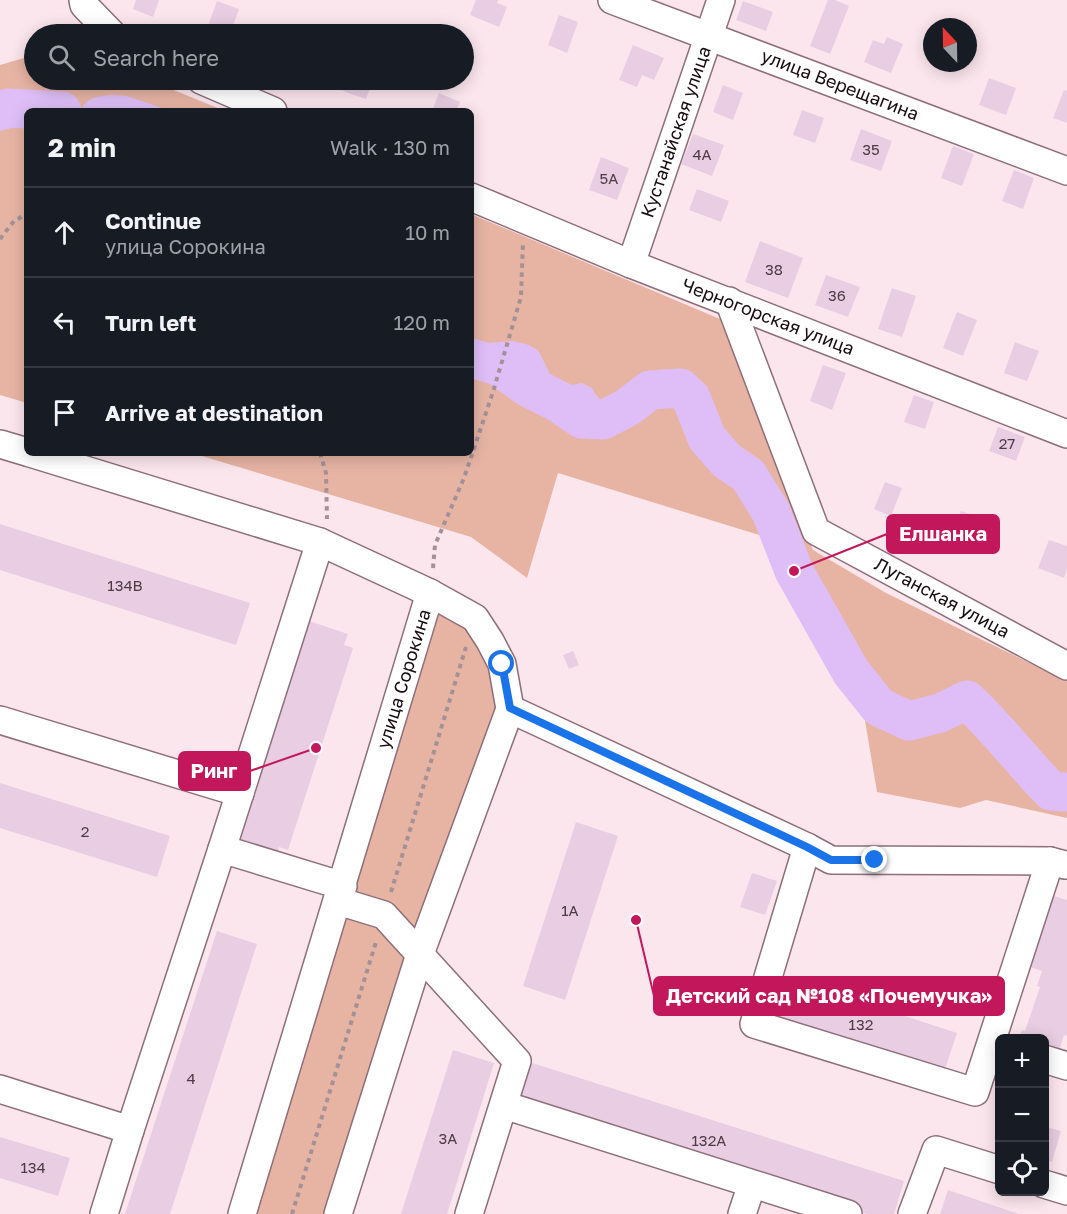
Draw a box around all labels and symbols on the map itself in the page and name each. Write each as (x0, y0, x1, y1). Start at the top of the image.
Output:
north arrow (923, 18, 977, 72)
street label: Кустанайская улица (635, 43, 715, 220)
street label: улица Верещагина (758, 44, 922, 124)
house number: 35 (862, 140, 880, 158)
house number: 4А (692, 145, 712, 163)
house number: 5А (600, 169, 618, 187)
house number: 38 (765, 260, 783, 278)
street label: Черногорская улица (679, 273, 858, 359)
house number: 36 (828, 286, 846, 304)
house number: 27 (999, 434, 1015, 452)
callout: Елшанка (887, 515, 999, 553)
text: Елшанка (899, 521, 987, 545)
street label: Луганская улица (871, 552, 1014, 642)
house number: 134В (107, 576, 143, 594)
street label: улица Сорокина (371, 606, 435, 751)
route start (488, 650, 514, 676)
callout: Ринг (179, 752, 250, 790)
text: Ринг (191, 758, 238, 782)
house number: 2 (81, 822, 89, 840)
route end (861, 846, 887, 872)
house number: 1А (561, 901, 579, 919)
callout: Детский сад №108 «Почемучка» (654, 977, 1004, 1015)
text: Детский сад №108 «Почемучка» (666, 983, 992, 1007)
house number: 132 (849, 1015, 873, 1033)
house number: 4 (186, 1069, 196, 1087)
house number: 3А (439, 1129, 457, 1147)
house number: 132А (692, 1131, 726, 1149)
house number: 134 (20, 1158, 46, 1176)

